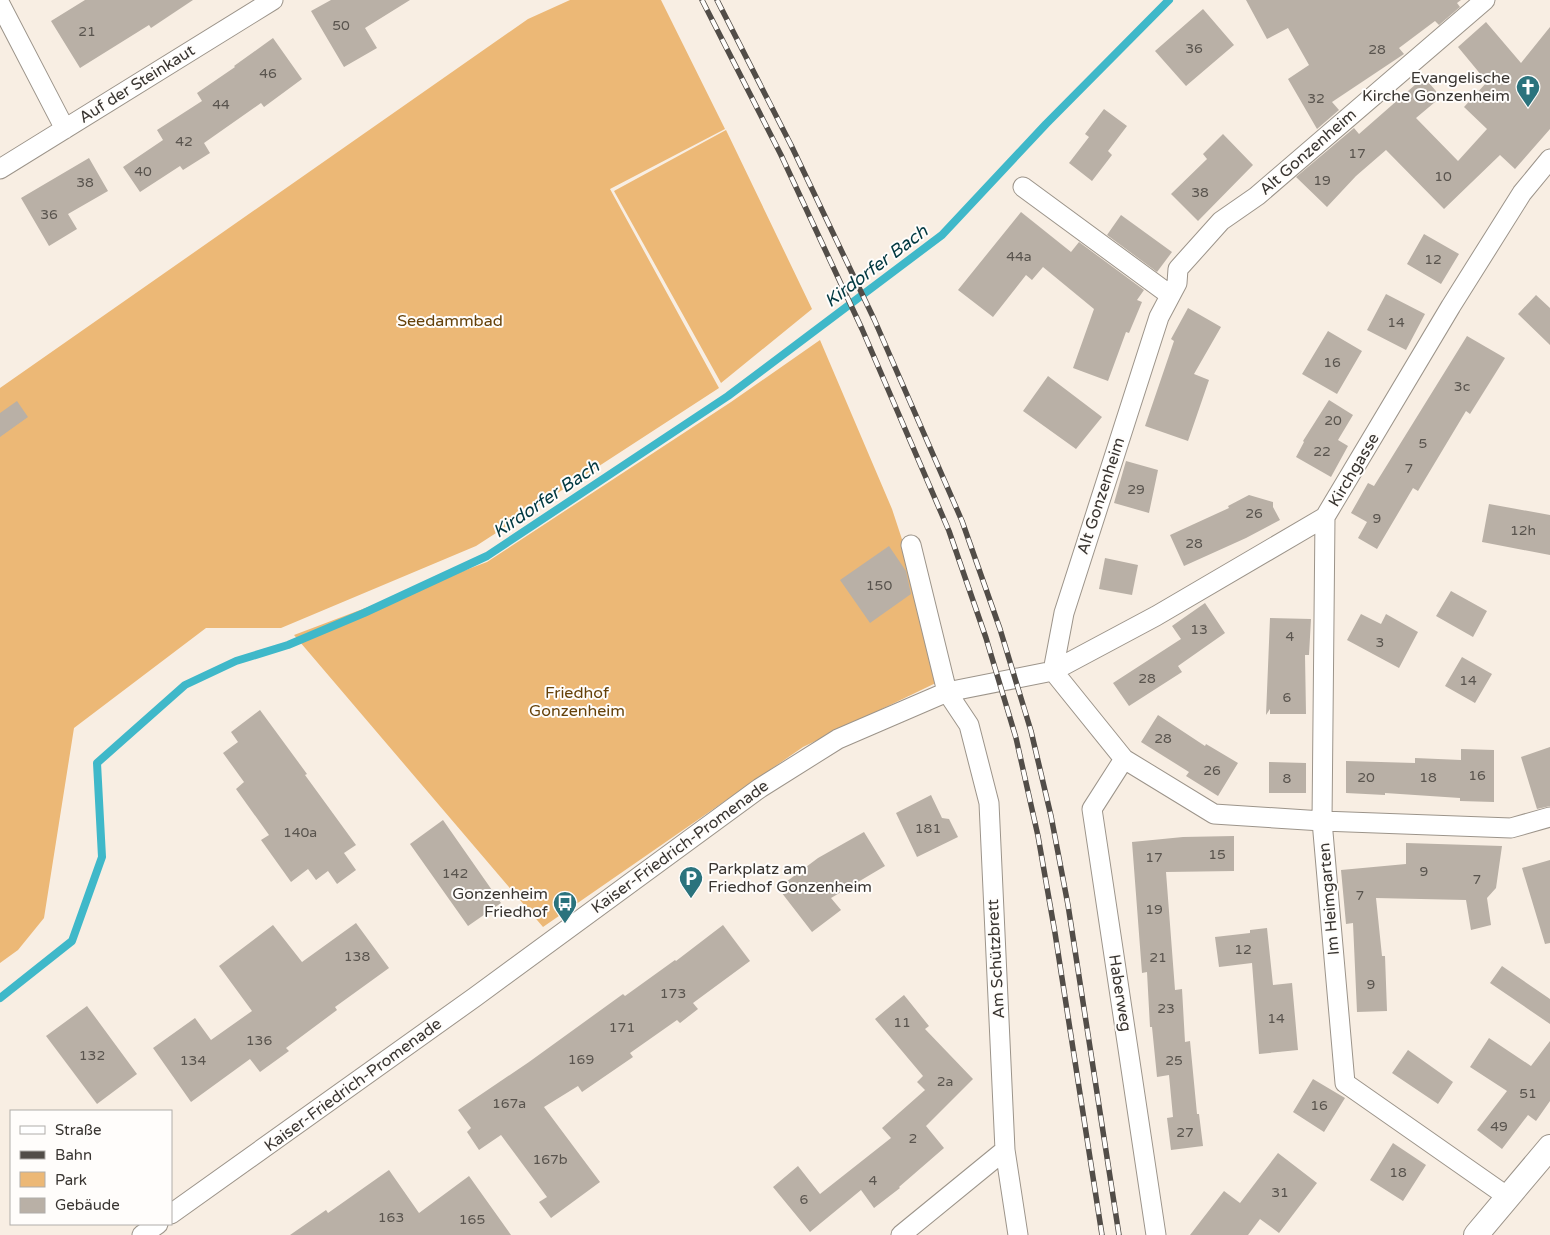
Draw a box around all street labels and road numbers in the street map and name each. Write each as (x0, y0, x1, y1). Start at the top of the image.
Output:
street label: Auf der Steinkaut (75, 40, 199, 128)
street label: Alt Gonzenheim (1255, 104, 1361, 200)
street label: Kirchgasse (1324, 430, 1384, 510)
street label: Alt Gonzenheim (1073, 435, 1129, 557)
street label: Kaiser-Friedrich-Promenade (587, 776, 773, 918)
street label: Im Heimgarten (1314, 842, 1344, 956)
street label: Am Schützbrett (983, 899, 1009, 1019)
street label: Haberweg (1104, 953, 1136, 1033)
street label: Kaiser-Friedrich-Promenade (260, 1014, 446, 1156)

